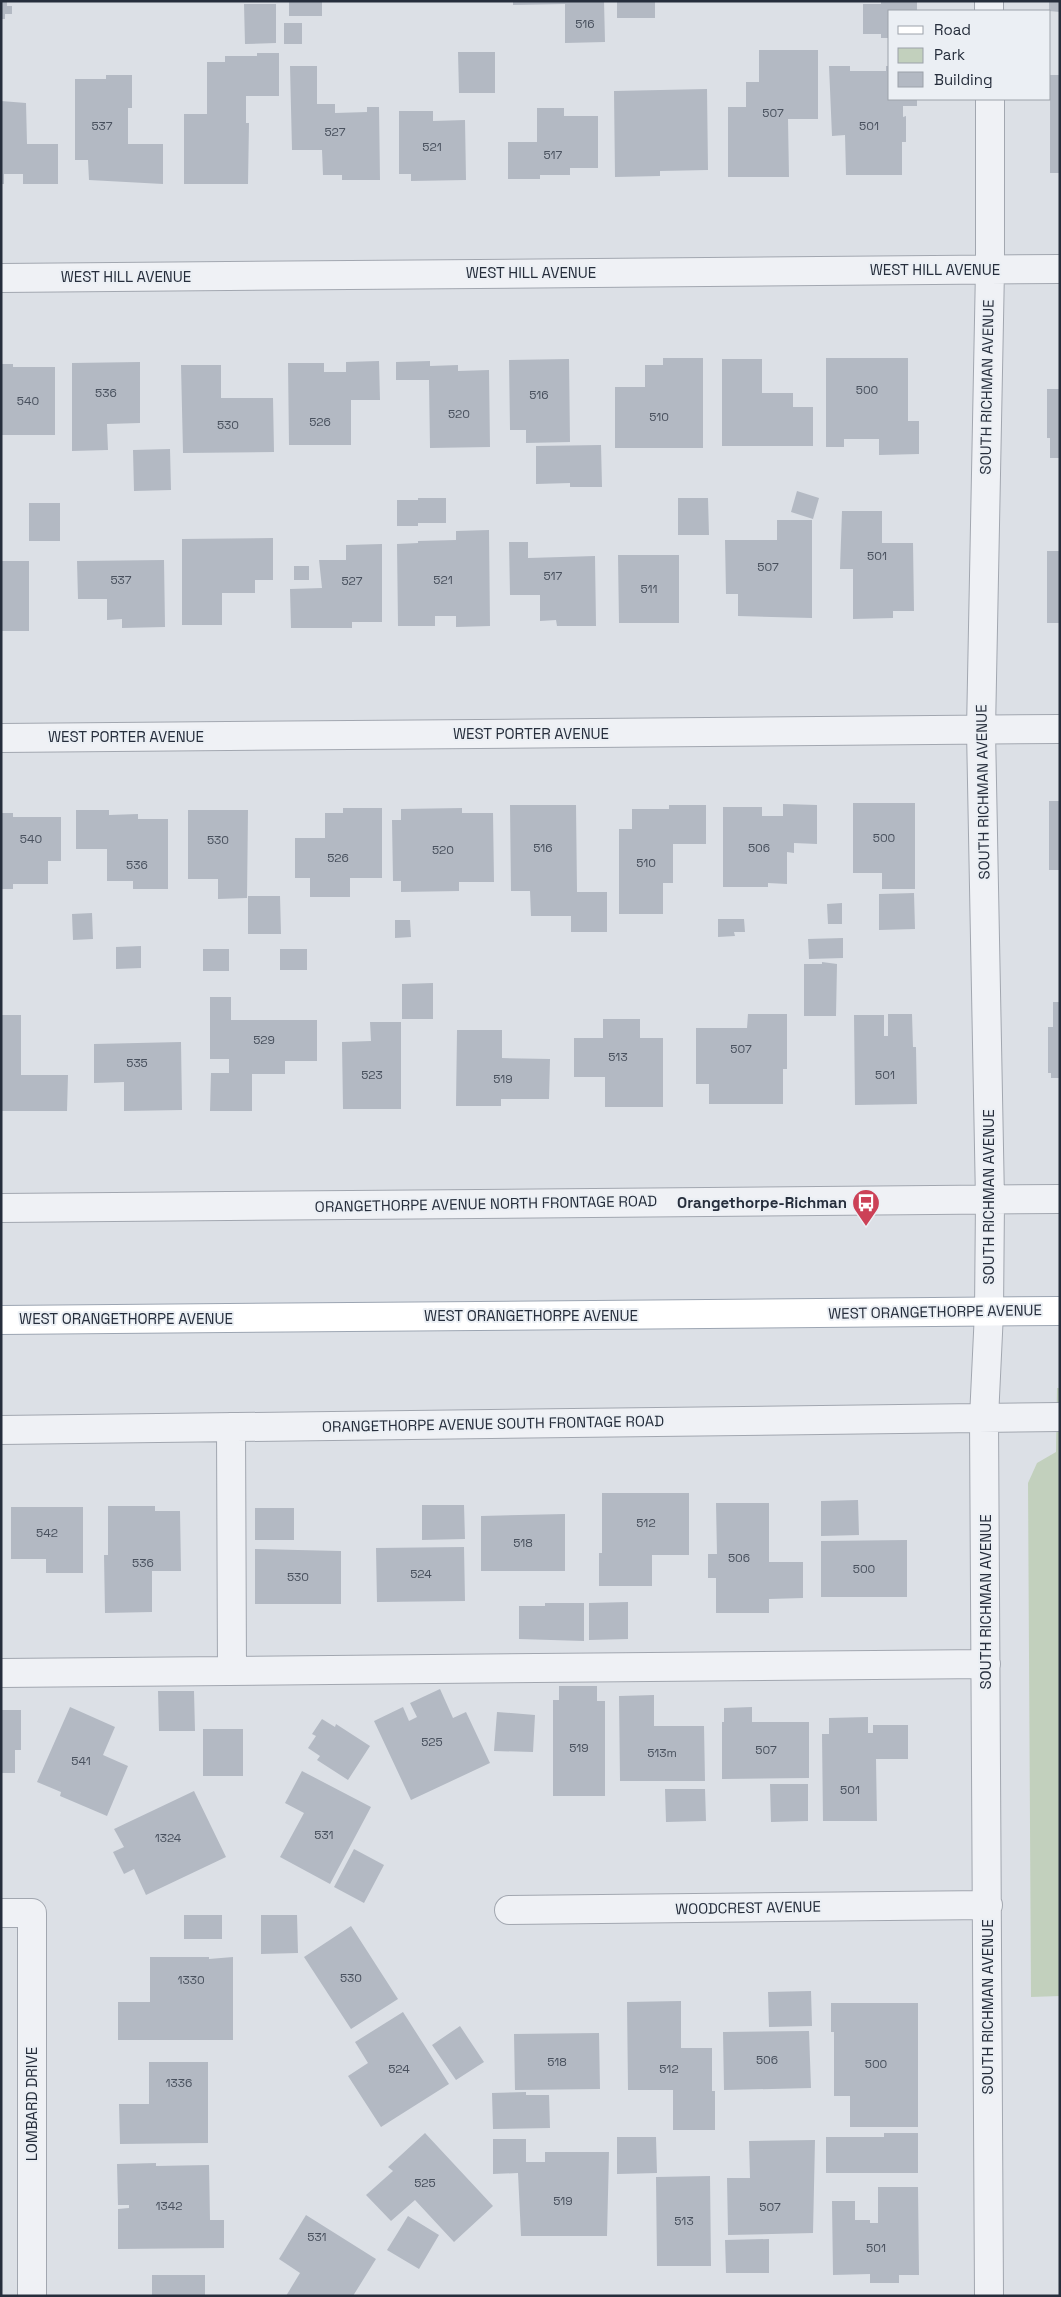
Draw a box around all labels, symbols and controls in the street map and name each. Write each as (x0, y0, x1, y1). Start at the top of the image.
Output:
legend (888, 10, 1051, 100)
house number: 516 (575, 16, 595, 32)
text: Road (934, 20, 971, 39)
text: Park (934, 45, 965, 64)
text: Building (934, 70, 993, 89)
house number: 507 (762, 105, 784, 121)
house number: 537 (91, 118, 113, 134)
house number: 501 (859, 118, 879, 134)
house number: 527 (324, 124, 346, 140)
house number: 521 (422, 139, 442, 155)
house number: 517 (544, 147, 563, 163)
street label: WEST HILL AVENUE (870, 260, 1000, 279)
street label: WEST HILL AVENUE (466, 263, 596, 282)
street label: WEST HILL AVENUE (61, 267, 191, 286)
street label: SOUTH RICHMAN AVENUE (975, 299, 998, 475)
house number: 500 (856, 382, 878, 398)
house number: 536 (95, 385, 117, 401)
house number: 516 (529, 387, 549, 403)
house number: 540 (17, 393, 39, 409)
house number: 520 (448, 406, 470, 422)
house number: 510 (649, 409, 669, 425)
house number: 526 (309, 414, 331, 430)
house number: 530 (217, 417, 239, 433)
house number: 501 (867, 548, 887, 564)
house number: 507 (757, 559, 779, 575)
house number: 517 (544, 568, 563, 584)
house number: 537 (110, 572, 132, 588)
house number: 521 (433, 572, 453, 588)
house number: 527 (341, 573, 363, 589)
house number: 511 (640, 581, 658, 597)
street label: SOUTH RICHMAN AVENUE (971, 704, 994, 880)
street label: WEST PORTER AVENUE (453, 724, 609, 743)
street label: WEST PORTER AVENUE (48, 727, 204, 746)
house number: 500 (873, 830, 895, 846)
house number: 540 (20, 831, 42, 847)
house number: 530 (207, 832, 229, 848)
house number: 516 (533, 840, 553, 856)
house number: 506 (748, 840, 770, 856)
house number: 520 (432, 842, 454, 858)
house number: 526 (327, 850, 349, 866)
house number: 510 (636, 855, 656, 871)
house number: 536 (126, 857, 148, 873)
house number: 529 (253, 1032, 275, 1048)
house number: 507 (730, 1041, 752, 1057)
house number: 513 (608, 1049, 628, 1065)
house number: 535 (126, 1055, 148, 1071)
house number: 523 (361, 1067, 383, 1083)
house number: 501 (875, 1067, 895, 1083)
house number: 519 (493, 1071, 513, 1087)
street label: SOUTH RICHMAN AVENUE (979, 1109, 998, 1285)
bus stop icon: Orangethorpe-Richman (851, 1188, 881, 1227)
street label: ORANGETHORPE AVENUE NORTH FRONTAGE ROAD (315, 1191, 657, 1216)
place label: Orangethorpe-Richman (677, 1193, 847, 1212)
street label: WEST ORANGETHORPE AVENUE (828, 1300, 1042, 1323)
street label: WEST ORANGETHORPE AVENUE (424, 1306, 638, 1325)
street label: WEST ORANGETHORPE AVENUE (19, 1309, 233, 1328)
street label: ORANGETHORPE AVENUE SOUTH FRONTAGE ROAD (322, 1411, 664, 1436)
street label: SOUTH RICHMAN AVENUE (976, 1514, 995, 1690)
house number: 512 (636, 1515, 656, 1531)
house number: 542 (36, 1525, 58, 1541)
house number: 518 (513, 1535, 533, 1551)
house number: 506 (728, 1550, 750, 1566)
house number: 536 (132, 1555, 154, 1571)
house number: 500 (853, 1561, 875, 1577)
house number: 524 (410, 1566, 432, 1582)
house number: 530 (287, 1569, 309, 1585)
house number: 525 (421, 1734, 443, 1750)
house number: 519 (569, 1740, 589, 1756)
house number: 507 (755, 1742, 777, 1758)
house number: 513m (647, 1745, 677, 1761)
house number: 541 (71, 1753, 91, 1769)
house number: 501 (840, 1782, 860, 1798)
house number: 531 (314, 1827, 334, 1843)
house number: 1324 (155, 1830, 182, 1846)
street label: WOODCREST AVENUE (675, 1897, 821, 1918)
street label: SOUTH RICHMAN AVENUE (978, 1919, 997, 2095)
house number: 530 (340, 1970, 362, 1986)
house number: 1330 (177, 1972, 205, 1988)
street label: LOMBARD DRIVE (22, 2047, 41, 2161)
house number: 506 (756, 2052, 778, 2068)
house number: 518 (547, 2054, 567, 2070)
house number: 500 (865, 2056, 887, 2072)
house number: 524 (388, 2061, 410, 2077)
house number: 512 (659, 2061, 679, 2077)
house number: 1336 (166, 2075, 192, 2091)
house number: 525 (414, 2175, 436, 2191)
house number: 519 (553, 2193, 573, 2209)
house number: 1342 (155, 2198, 183, 2214)
house number: 507 (759, 2199, 781, 2215)
house number: 513 (674, 2213, 694, 2229)
house number: 531 (307, 2229, 327, 2245)
house number: 501 (866, 2240, 886, 2256)

